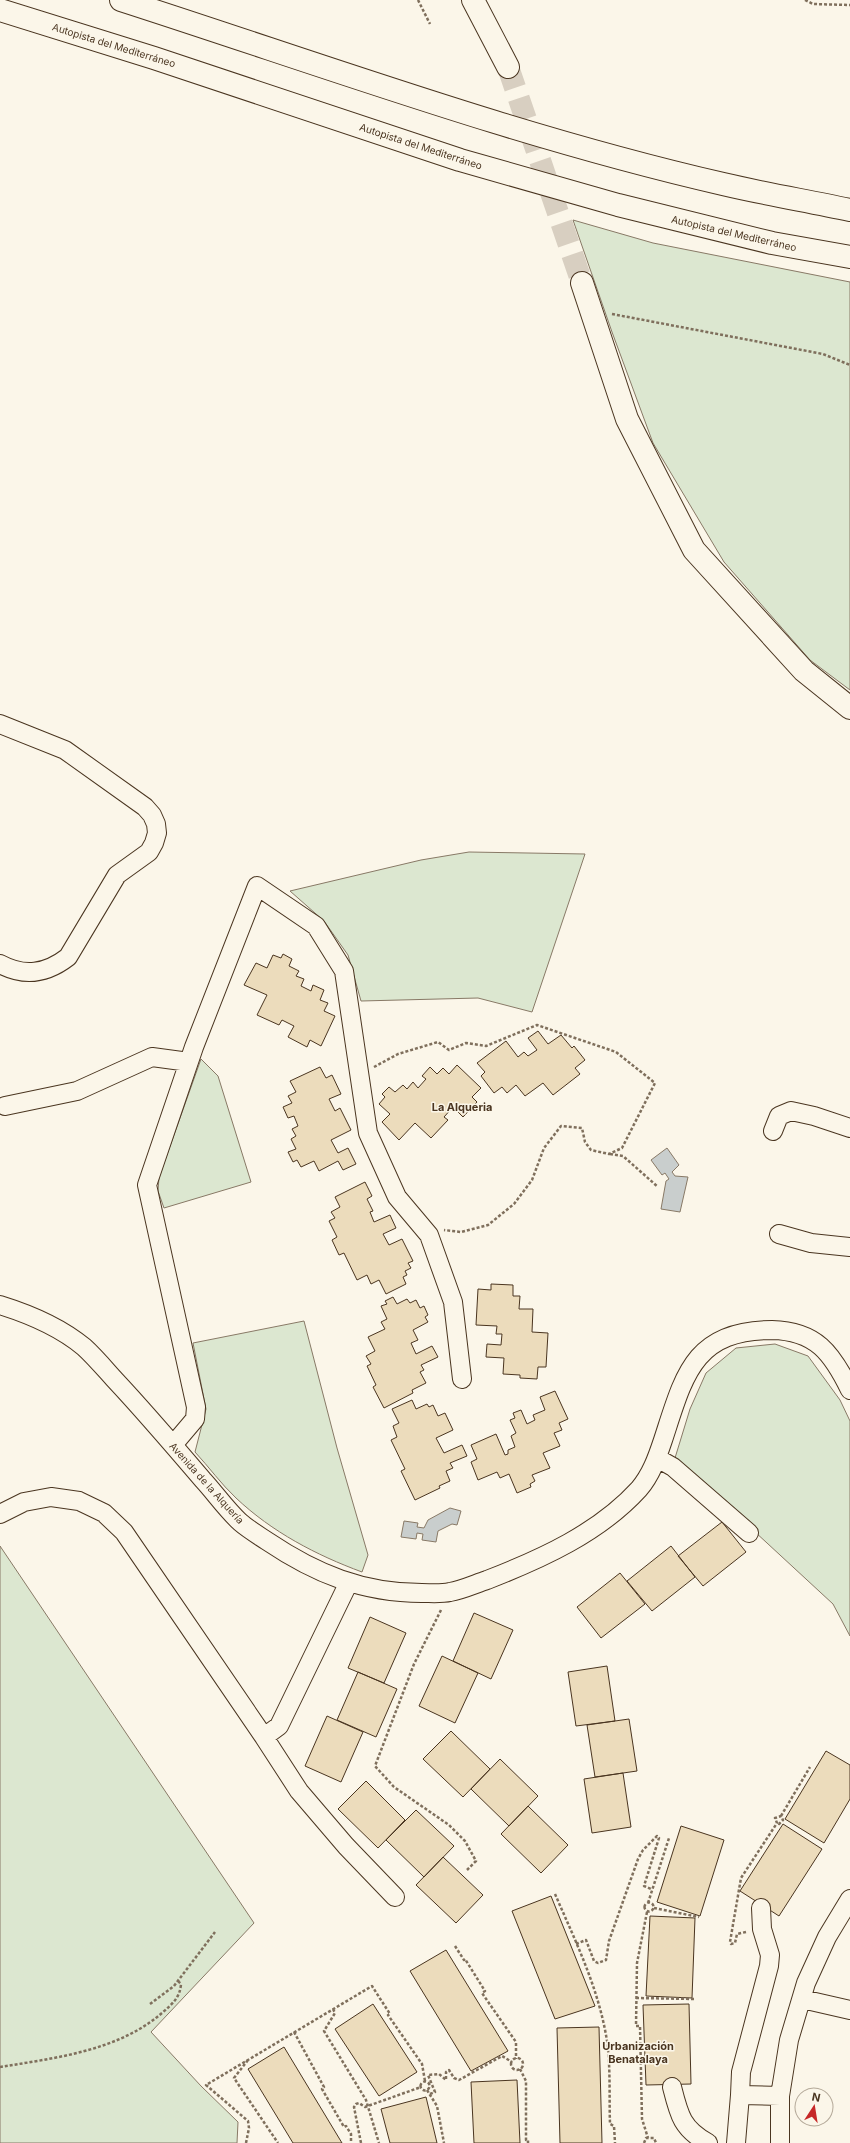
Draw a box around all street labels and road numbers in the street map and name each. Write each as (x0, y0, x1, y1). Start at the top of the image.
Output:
street label: Autopista del Mediterráneo (51, 21, 177, 69)
street label: Autopista del Mediterráneo (358, 120, 484, 172)
street label: Autopista del Mediterráneo (670, 213, 798, 253)
street label: Avenida de la Alquería (167, 1440, 247, 1526)

